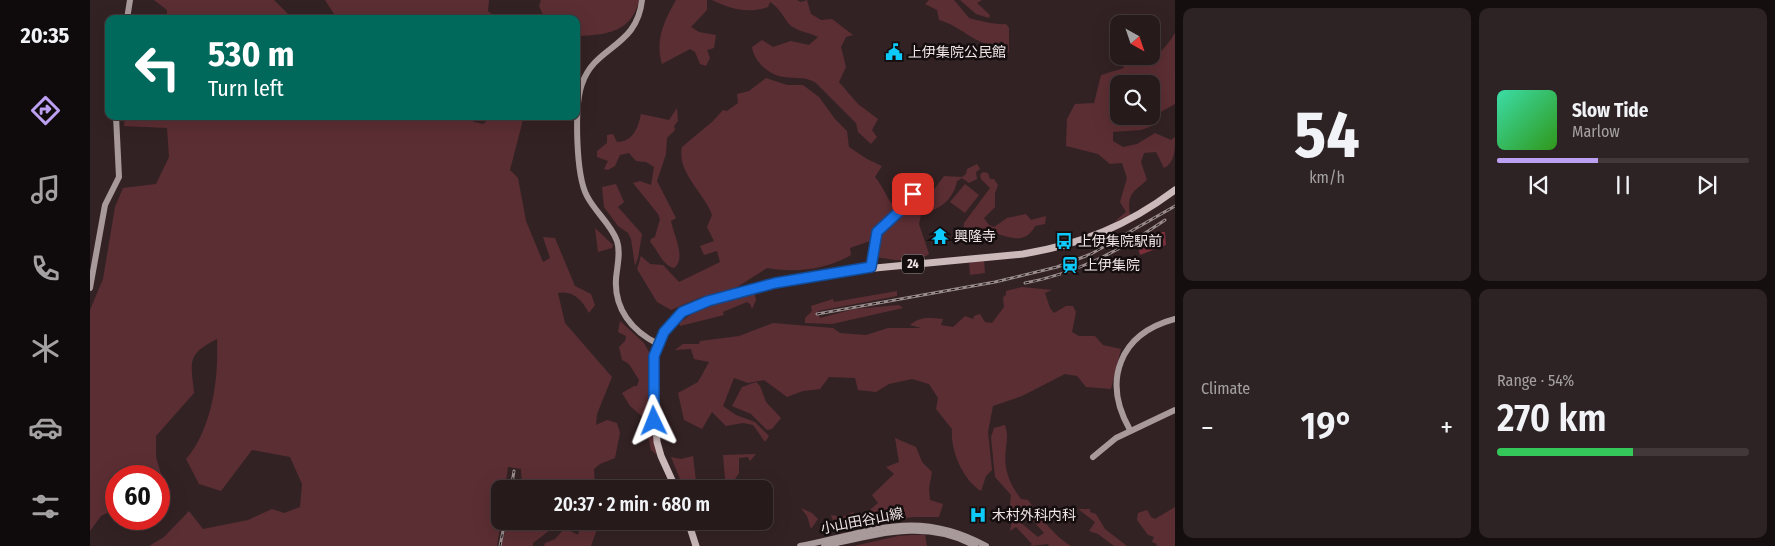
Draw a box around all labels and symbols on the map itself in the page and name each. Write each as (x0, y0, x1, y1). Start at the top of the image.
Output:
north arrow (1110, 15, 1160, 65)
public building icon: 上伊集院公民館 (884, 42, 904, 62)
place label: 上伊集院公民館 (908, 44, 1006, 61)
pin (892, 173, 934, 215)
temple icon: 興隆寺 (930, 226, 950, 246)
place label: 興隆寺 (954, 228, 996, 245)
bus stop icon: 上伊集院駅前 (1054, 231, 1074, 251)
place label: 上伊集院駅前 (1078, 233, 1162, 250)
road number: 24 (902, 254, 924, 274)
station icon: 上伊集院 (1060, 255, 1080, 275)
place label: 上伊集院 (1084, 257, 1140, 274)
position arrow (627, 394, 679, 446)
speed limit sign: 60 (105, 465, 170, 530)
street label: 小山田谷山線 (819, 505, 905, 537)
hospital icon: 木村外科内科 (968, 505, 988, 525)
place label: 木村外科内科 (992, 507, 1076, 524)

